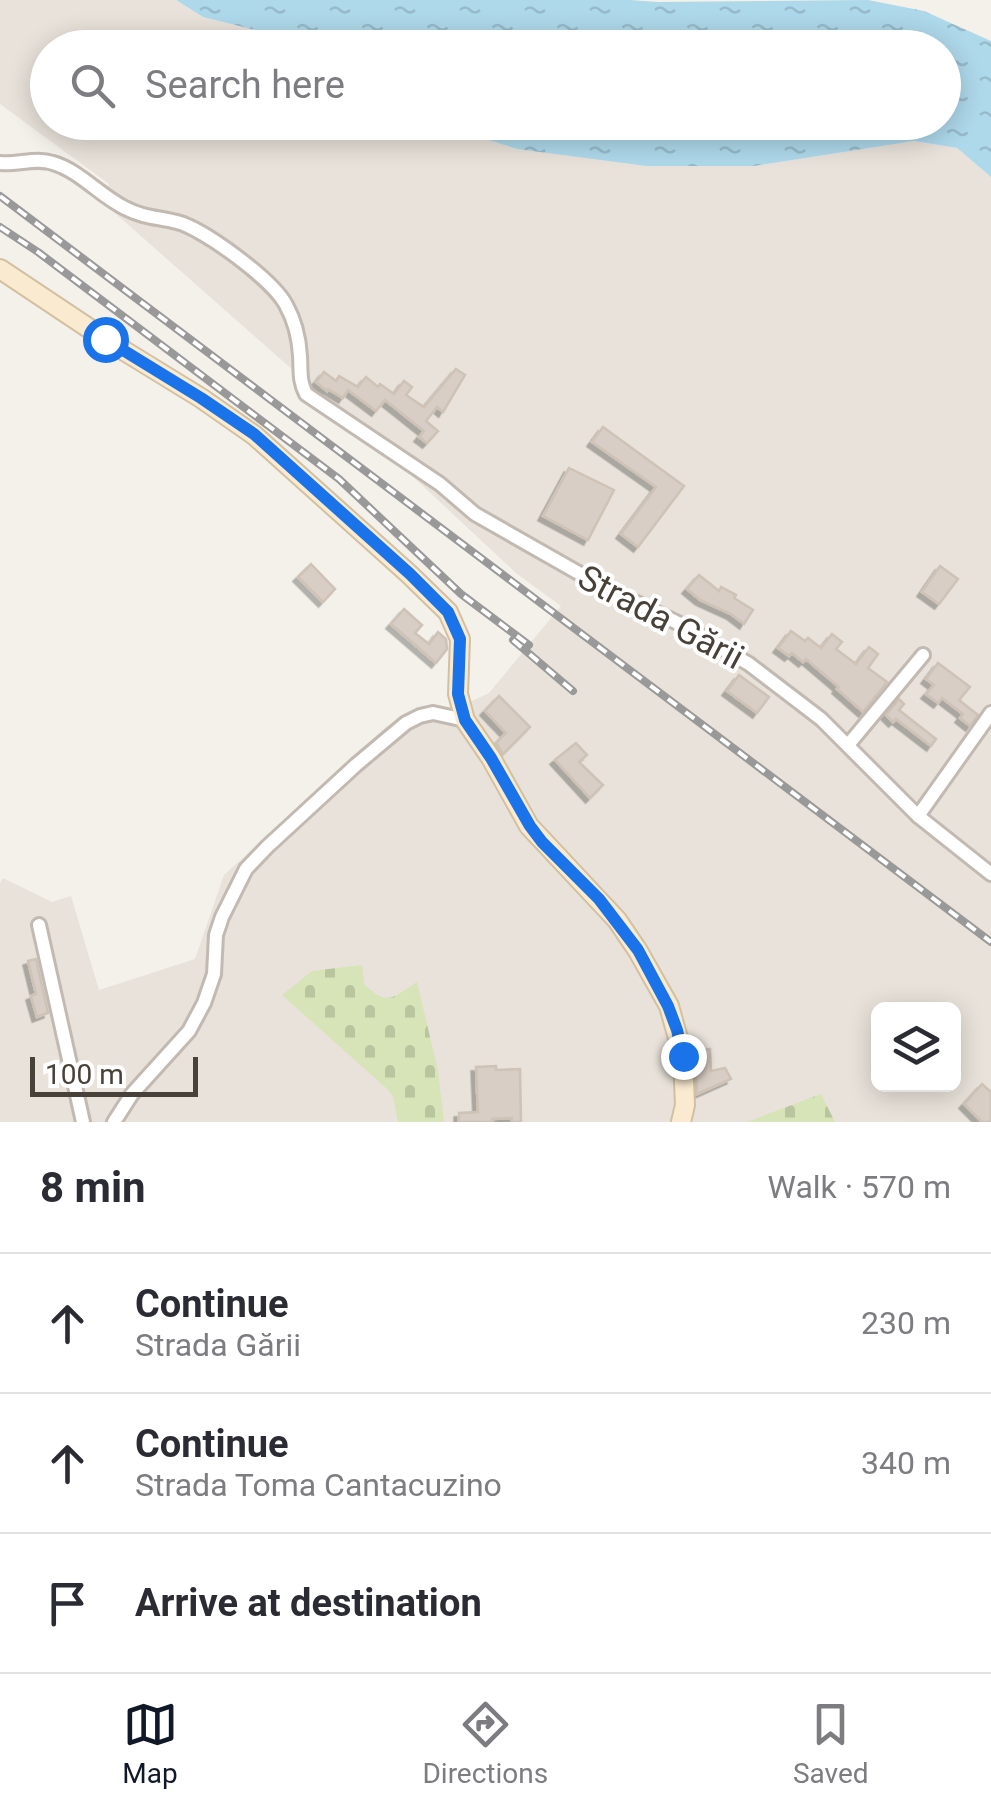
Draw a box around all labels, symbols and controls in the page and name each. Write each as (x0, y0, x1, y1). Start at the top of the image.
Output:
search box (30, 30, 961, 140)
icon: search (65, 58, 120, 113)
text: Search here (145, 63, 345, 107)
route start (83, 317, 129, 363)
street label: Strada Gării (571, 557, 751, 678)
map controls (871, 1002, 961, 1092)
button: layers (871, 1002, 961, 1092)
route end (661, 1034, 707, 1080)
scale bar (30, 1052, 198, 1096)
text: 100 m (45, 1058, 124, 1091)
text: 8 min (40, 1163, 146, 1212)
text: Walk · 570 m (768, 1168, 951, 1206)
text: Continue (135, 1282, 289, 1326)
icon: ahead (40, 1296, 95, 1351)
text: 230 m (861, 1304, 951, 1342)
text: Strada Gării (135, 1326, 301, 1364)
text: Continue (135, 1422, 289, 1466)
icon: ahead (40, 1436, 95, 1491)
text: 340 m (861, 1444, 951, 1482)
text: Strada Toma Cantacuzino (135, 1466, 502, 1504)
icon: arrive (40, 1576, 95, 1631)
text: Arrive at destination (135, 1581, 482, 1625)
tab: Map (122, 1697, 178, 1790)
tab: Directions (422, 1697, 548, 1790)
tab: Saved (793, 1697, 869, 1790)

